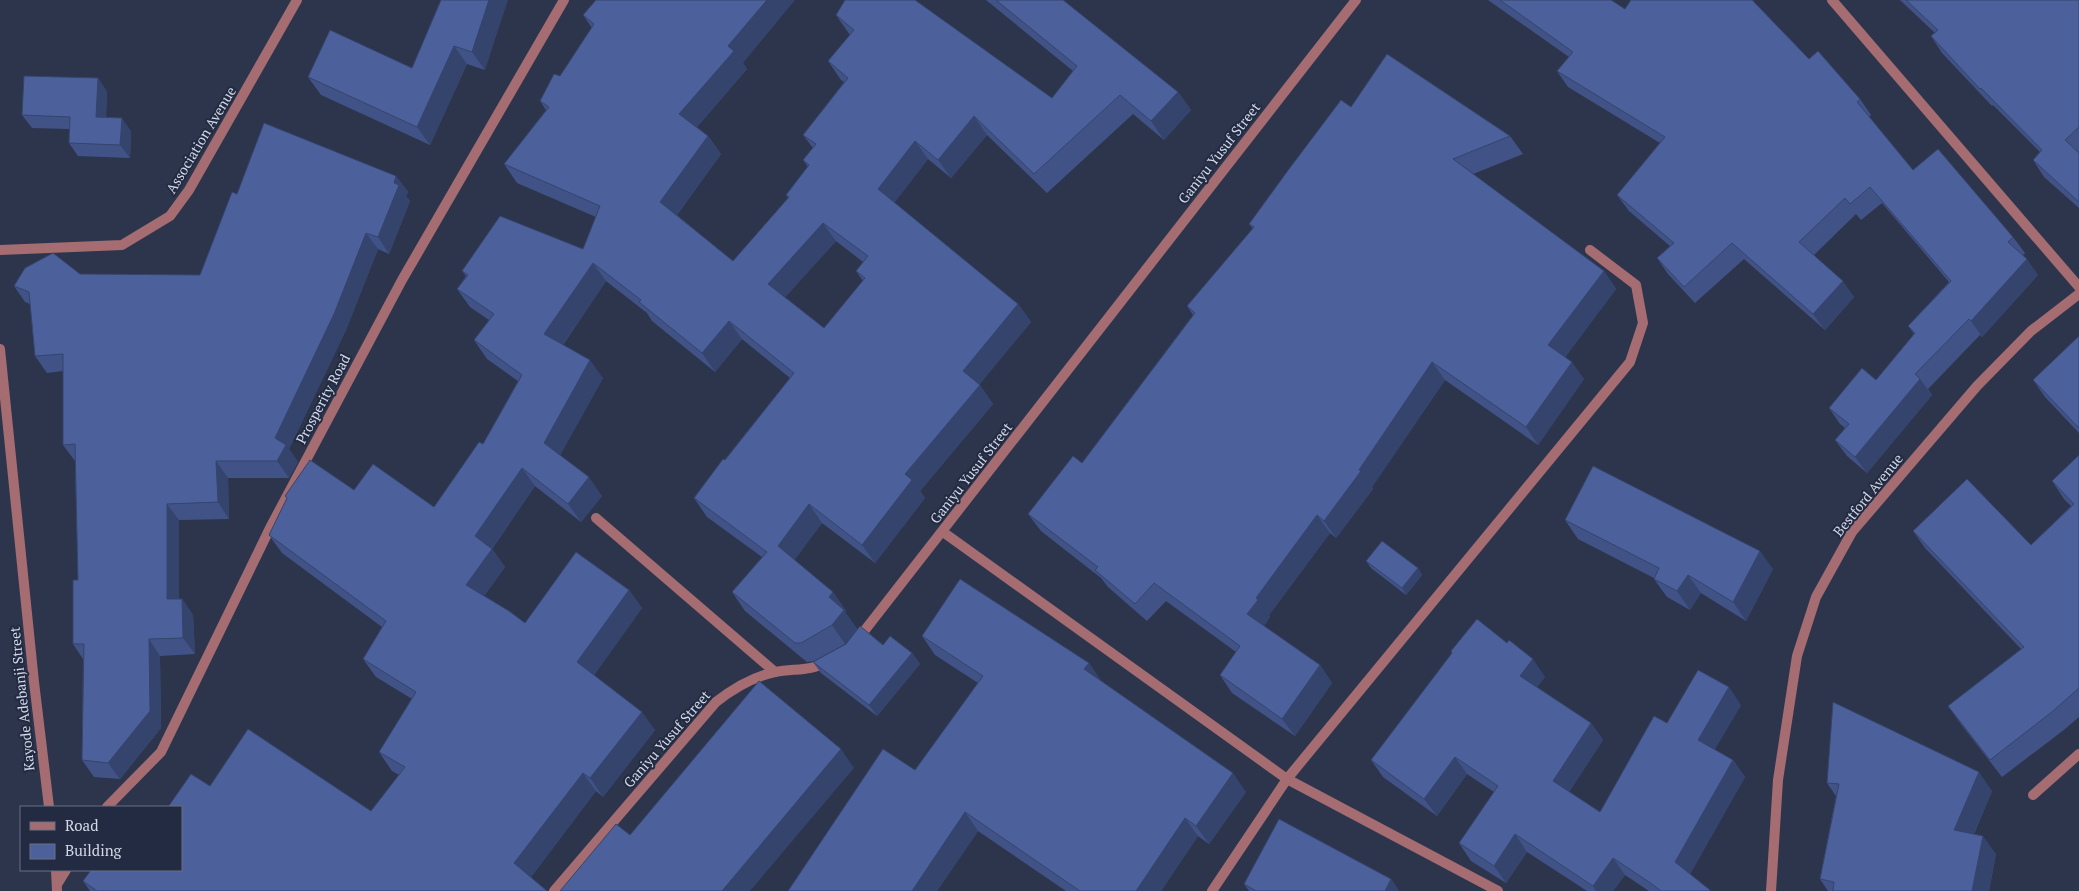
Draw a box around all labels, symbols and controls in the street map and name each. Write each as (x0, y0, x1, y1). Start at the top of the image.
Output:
street label: Association Avenue (161, 83, 240, 197)
street label: Ganiyu Yusuf Street (1173, 98, 1265, 207)
street label: Prosperity Road (291, 350, 354, 447)
street label: Ganiyu Yusuf Street (925, 418, 1017, 527)
street label: Bestford Avenue (1828, 449, 1907, 540)
street label: Kayode Adebanji Street (4, 625, 39, 772)
street label: Ganiyu Yusuf Street (619, 685, 715, 791)
legend (20, 806, 182, 871)
text: Road (65, 815, 98, 835)
text: Building (65, 840, 123, 860)

